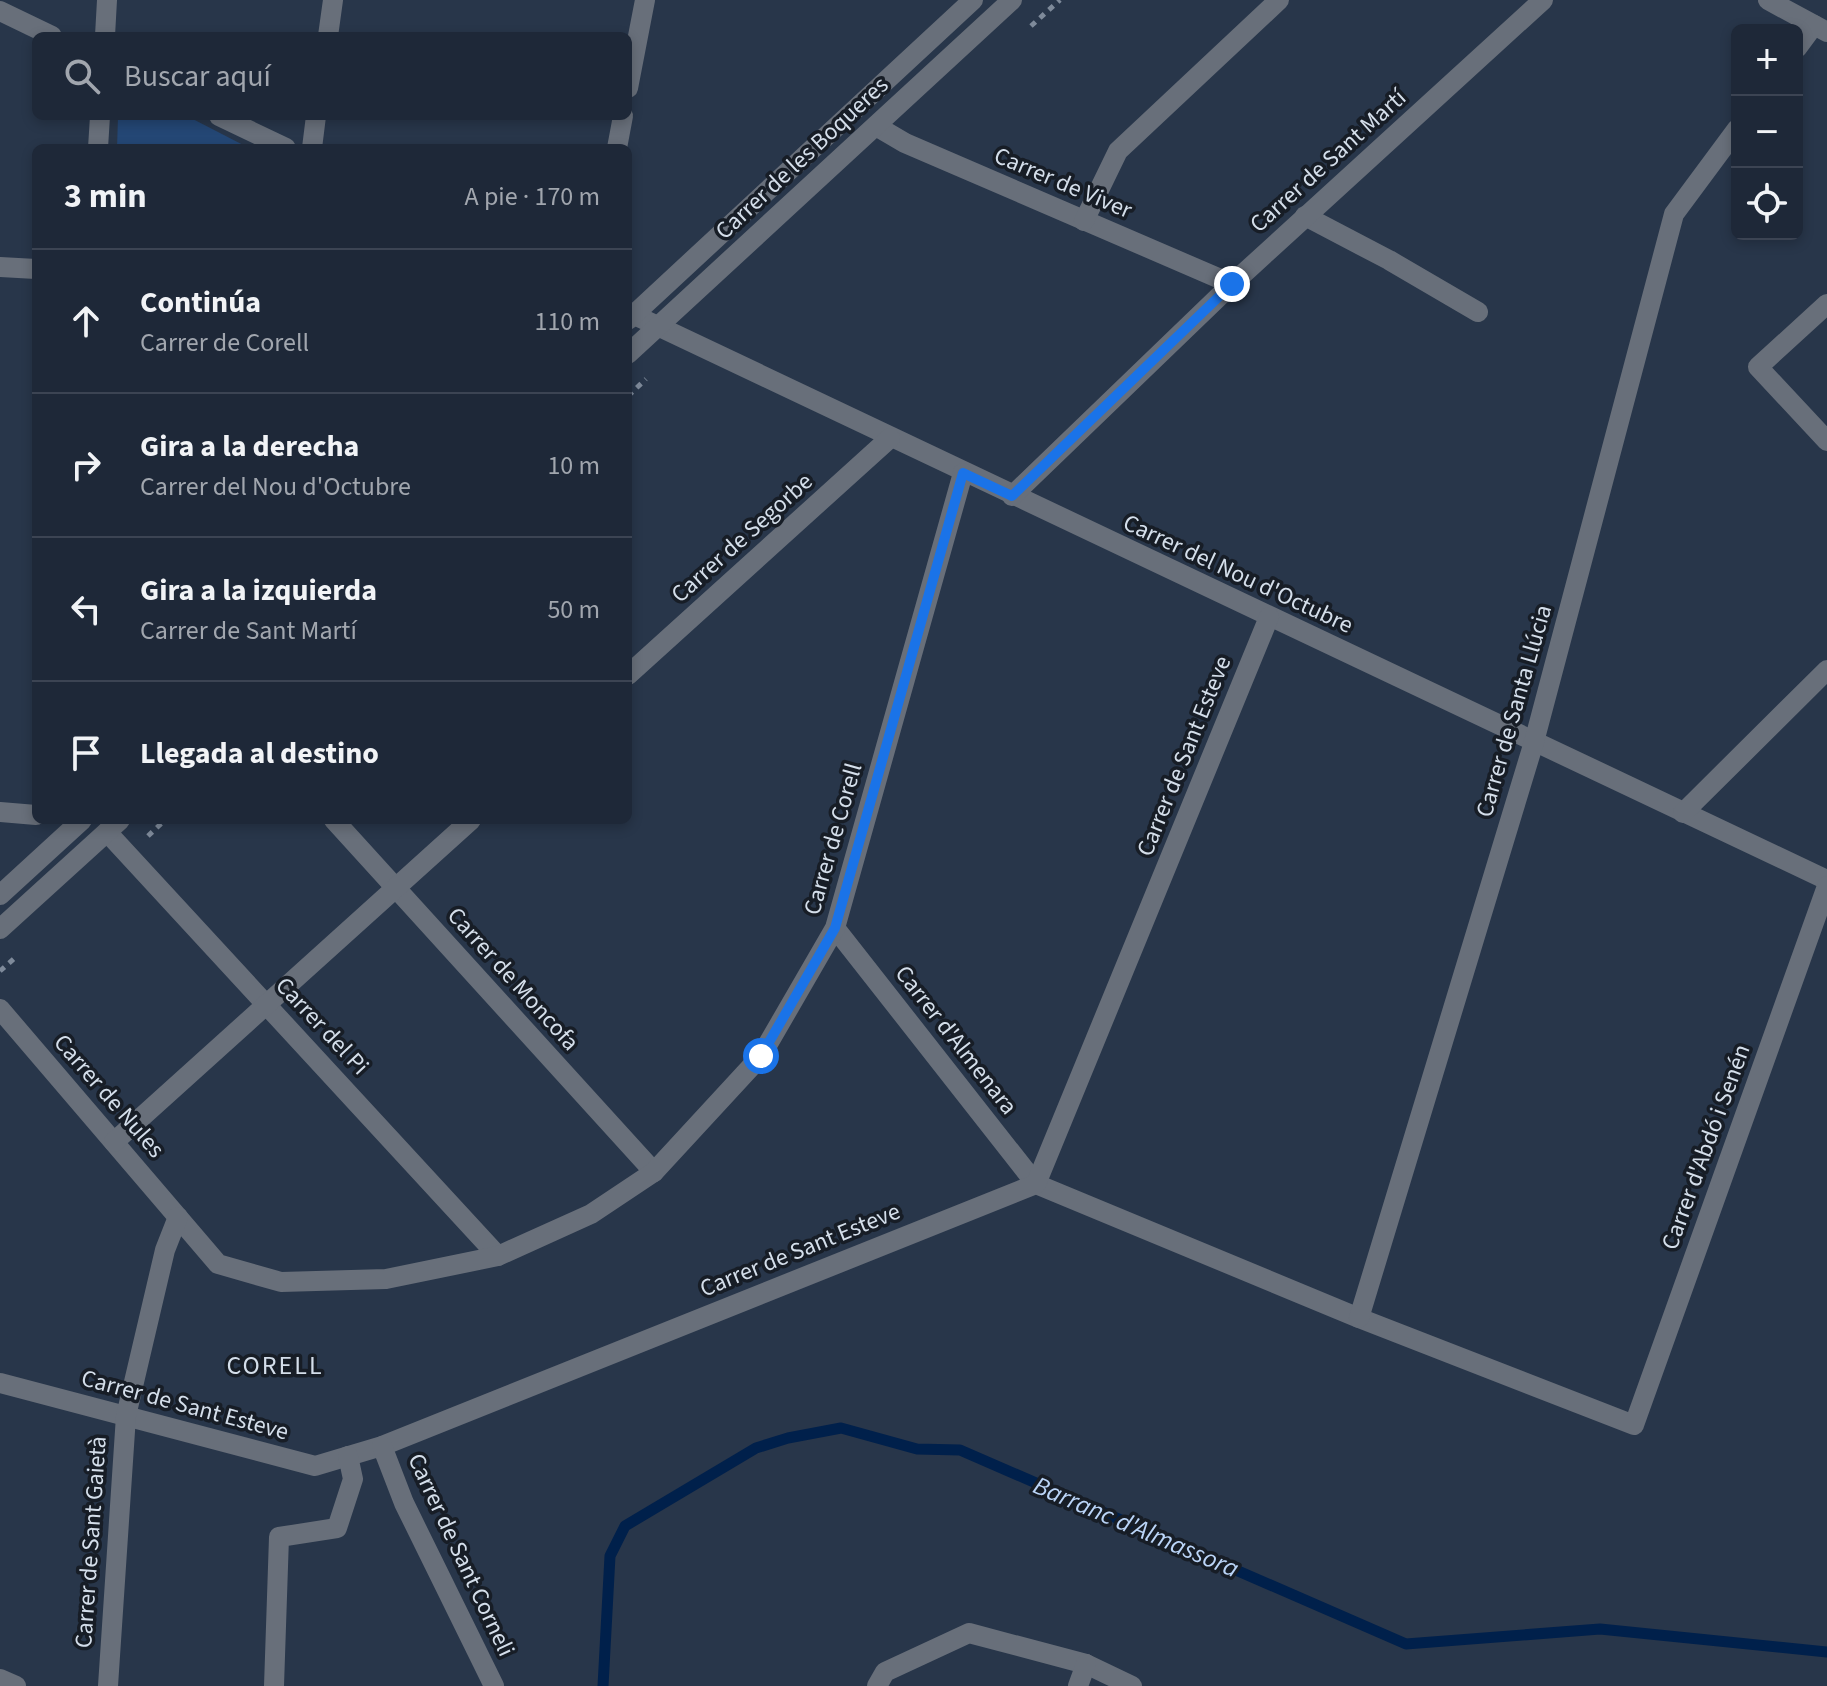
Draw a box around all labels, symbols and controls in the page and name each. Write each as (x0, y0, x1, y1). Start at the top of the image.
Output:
map controls (1731, 24, 1803, 240)
button: + (1731, 24, 1803, 96)
search box (32, 32, 632, 120)
icon: search (60, 54, 104, 98)
text: Buscar aquí (124, 55, 271, 98)
street label: Carrer de les Boqueres (708, 68, 896, 248)
street label: Carrer de Sant Martí (1242, 80, 1415, 241)
button: − (1731, 96, 1803, 168)
street label: Carrer de Viver (989, 138, 1138, 228)
button: locate (1731, 168, 1803, 240)
text: 3 min (64, 172, 147, 221)
text: A pie · 170 m (465, 178, 600, 215)
route end (1214, 266, 1250, 302)
text: Continúa (140, 281, 261, 324)
icon: ahead (64, 299, 108, 343)
text: 110 m (534, 303, 600, 340)
text: Carrer de Corell (140, 324, 309, 361)
text: Gira a la derecha (140, 425, 359, 468)
icon: right (64, 443, 108, 487)
text: 10 m (547, 447, 600, 484)
street label: Carrer de Segorbe (663, 465, 821, 611)
text: Carrer del Nou d'Octubre (140, 468, 411, 505)
street label: Carrer del Nou d'Octubre (1117, 505, 1359, 643)
text: Gira a la izquierda (140, 569, 377, 612)
icon: left (64, 587, 108, 631)
text: 50 m (547, 591, 600, 628)
street label: Carrer de Santa Llúcia (1467, 601, 1561, 821)
text: Carrer de Sant Martí (140, 612, 357, 649)
street label: Carrer de Sant Esteve (1128, 651, 1240, 861)
icon: arrive (64, 731, 108, 775)
text: Llegada al destino (140, 732, 379, 775)
street label: Carrer de Corell (795, 759, 871, 919)
street label: Carrer de Moncofa (439, 899, 587, 1059)
street label: Carrer d'Almenara (886, 958, 1026, 1122)
street label: Carrer del Pi (267, 969, 377, 1083)
street label: Carrer de Nules (45, 1026, 173, 1166)
route start (743, 1038, 779, 1074)
street label: Carrer d'Abdó i Senén (1653, 1039, 1759, 1255)
street label: Carrer de Sant Esteve (695, 1194, 905, 1306)
district label: CORELL (226, 1347, 324, 1384)
street label: Carrer de Sant Esteve (77, 1360, 293, 1450)
street label: Carrer de Sant Gaietà (66, 1435, 116, 1649)
street label: Carrer de Sant Corneli (399, 1448, 523, 1662)
water label: Barranc d'Almassora (1027, 1467, 1245, 1587)

